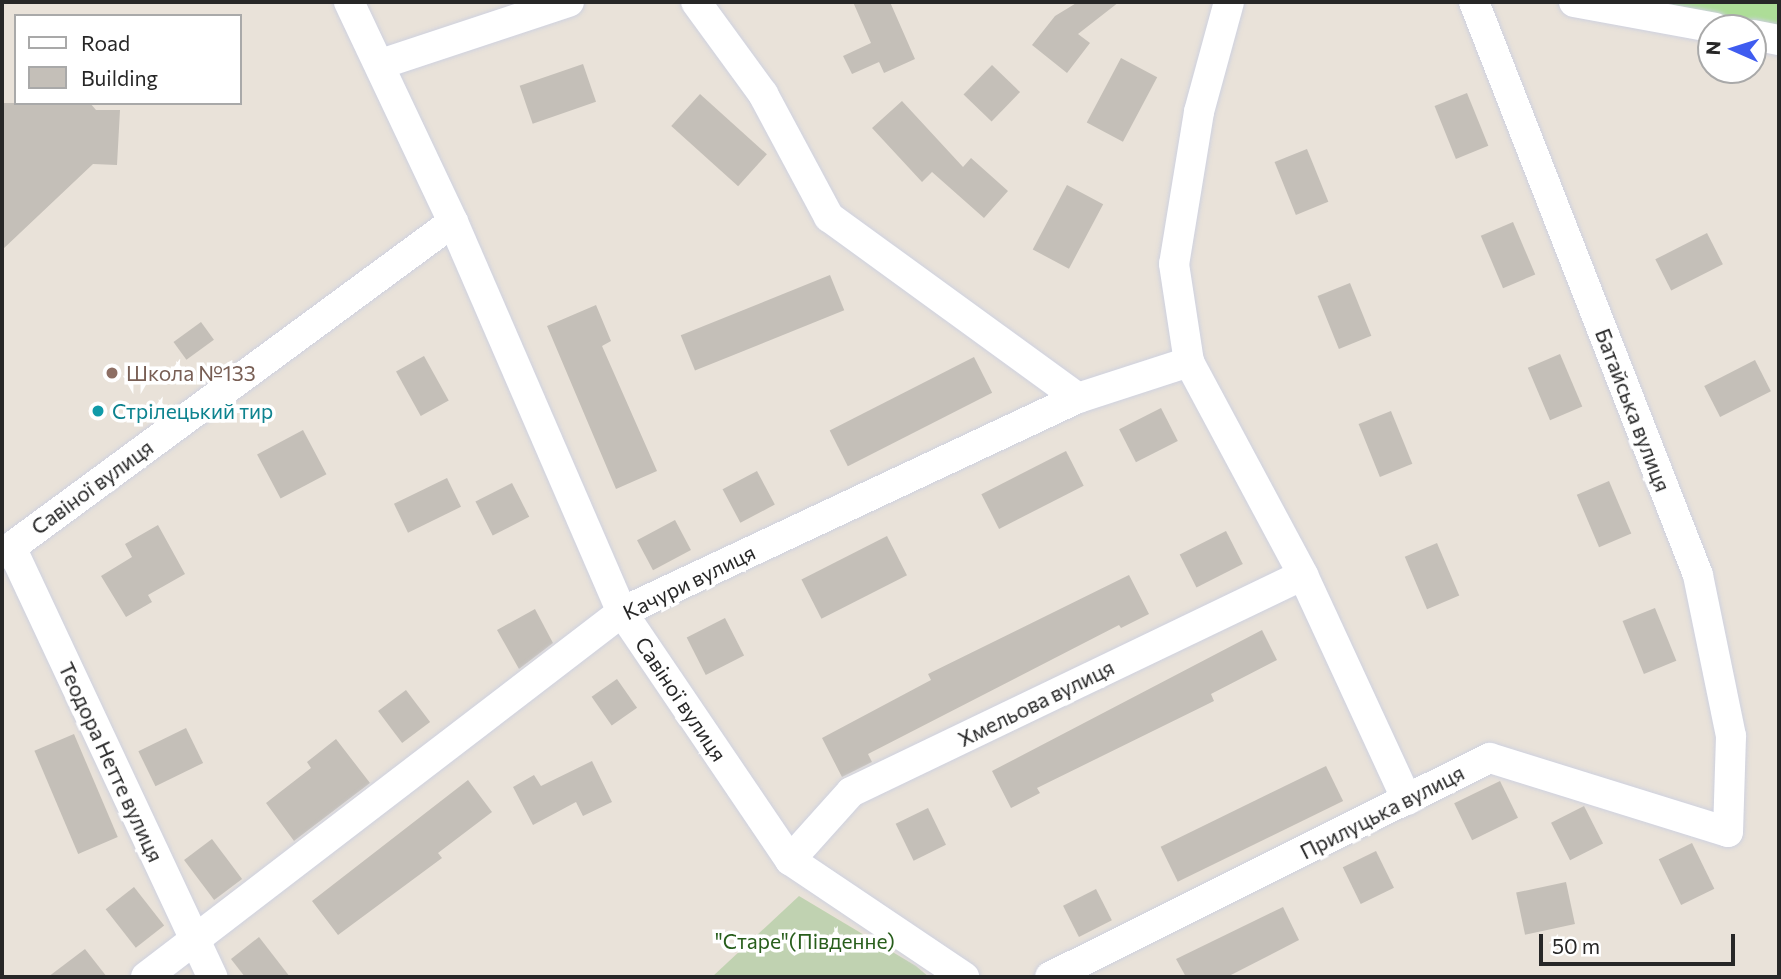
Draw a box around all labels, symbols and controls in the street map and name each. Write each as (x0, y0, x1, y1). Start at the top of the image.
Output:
legend (14, 14, 242, 105)
north arrow (1697, 14, 1767, 84)
text: Road (81, 30, 130, 55)
text: N (1701, 40, 1724, 56)
text: Building (81, 65, 158, 90)
street label: Батайська вулиця (1590, 325, 1676, 495)
place label: Школа №133 (126, 360, 256, 386)
marker: Школа №133 (104, 365, 120, 381)
place label: Стрілецький тир (112, 398, 273, 424)
marker: Стрілецький тир (90, 403, 106, 419)
street label: Савіної вулиця (26, 434, 158, 540)
street label: Качури вулиця (619, 539, 759, 625)
street label: Савіної вулиця (630, 632, 732, 766)
street label: Хмельова вулиця (954, 654, 1118, 752)
street label: Теодора Нетте вулиця (54, 658, 168, 866)
street label: Прилуцька вулиця (1296, 760, 1468, 864)
scale bar (1543, 920, 1739, 964)
park label: "Старе"(Південне) (715, 928, 895, 954)
text: 50 m (1552, 933, 1600, 958)

